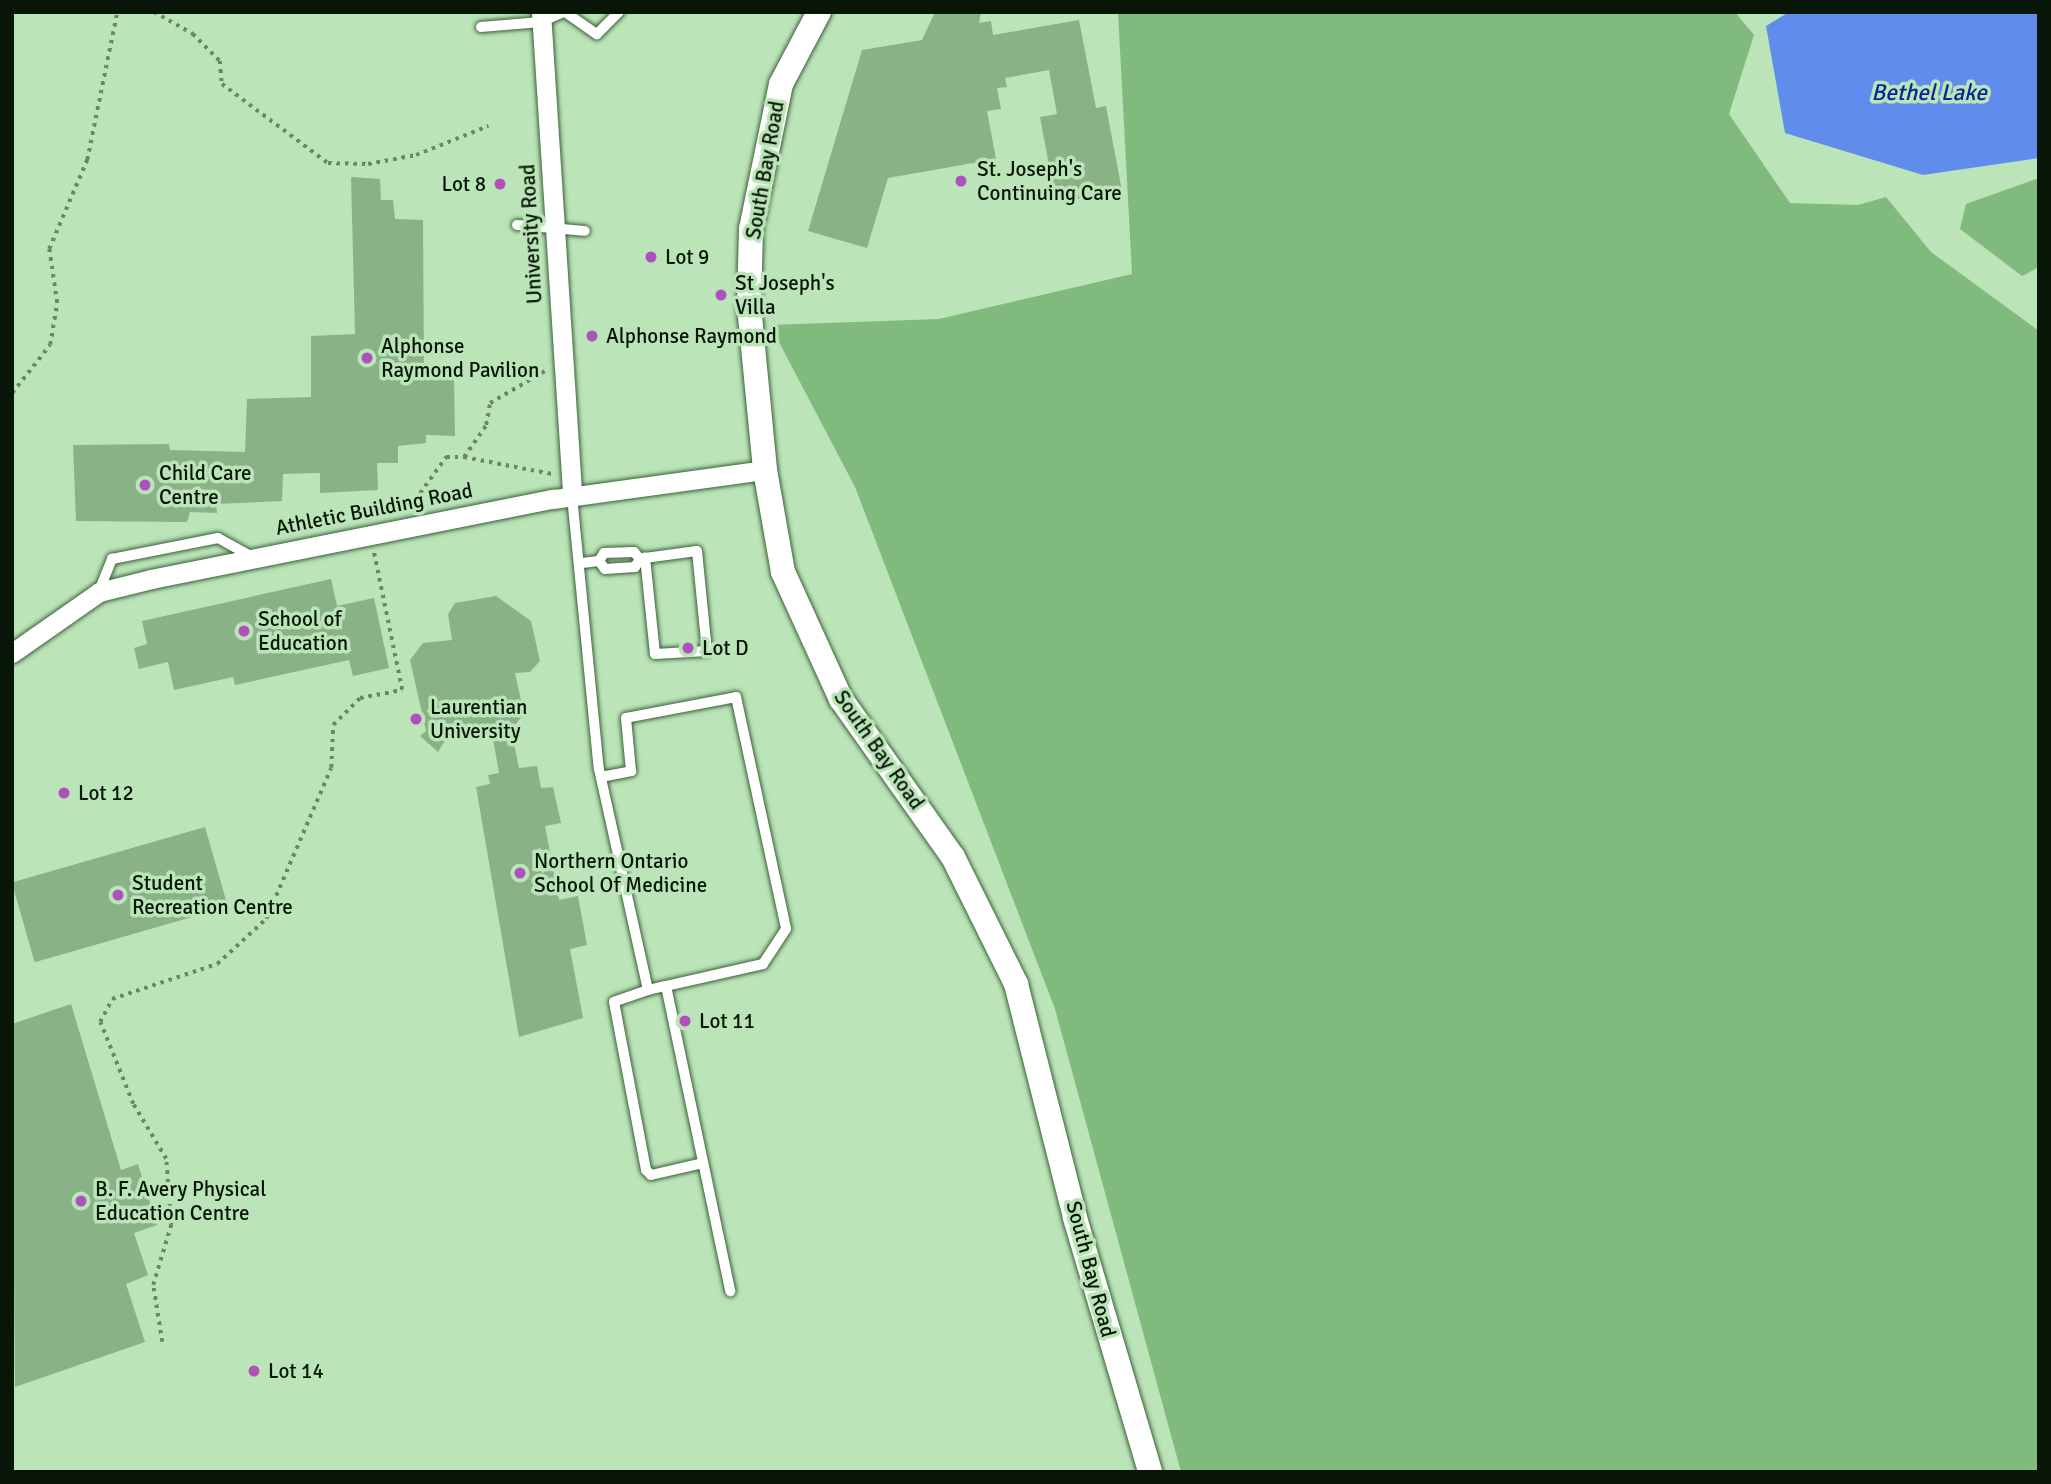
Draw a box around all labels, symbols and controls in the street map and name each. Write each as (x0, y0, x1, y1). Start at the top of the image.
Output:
water label: Bethel Lake (1871, 79, 1987, 107)
street label: South Bay Road (740, 99, 790, 241)
place label: St. Joseph's Continuing Care (977, 156, 1122, 206)
street label: University Road (515, 163, 547, 305)
place label: Lot 8 (442, 171, 486, 197)
marker: St. Joseph's Continuing Care (951, 171, 971, 191)
marker: Lot 8 (492, 176, 508, 192)
place label: Lot 9 (665, 244, 709, 270)
marker: Lot 9 (643, 249, 659, 265)
place label: St Joseph's Villa (735, 270, 835, 320)
marker: St Joseph's Villa (713, 287, 729, 303)
place label: Alphonse Raymond (606, 323, 777, 349)
marker: Alphonse Raymond (584, 328, 600, 344)
place label: Alphonse Raymond Pavilion (381, 333, 539, 383)
marker: Alphonse Raymond Pavilion (359, 350, 375, 366)
place label: Child Care Centre (159, 460, 252, 510)
marker: Child Care Centre (137, 477, 153, 493)
street label: Athletic Building Road (273, 478, 475, 540)
place label: School of Education (258, 606, 348, 656)
marker: School of Education (236, 623, 252, 639)
place label: Lot D (702, 635, 749, 661)
marker: Lot D (680, 640, 696, 656)
street label: South Bay Road (829, 685, 929, 815)
place label: Laurentian University (430, 694, 527, 744)
marker: Laurentian University (408, 711, 424, 727)
place label: Lot 12 (78, 780, 134, 806)
marker: Lot 12 (56, 785, 72, 801)
place label: Northern Ontario School Of Medicine (534, 848, 707, 898)
marker: Northern Ontario School Of Medicine (512, 865, 528, 881)
place label: Student Recreation Centre (132, 870, 293, 920)
marker: Student Recreation Centre (110, 887, 126, 903)
place label: Lot 11 (699, 1008, 755, 1034)
marker: Lot 11 (677, 1013, 693, 1029)
place label: B. F. Avery Physical Education Centre (95, 1176, 266, 1226)
marker: B. F. Avery Physical Education Centre (73, 1193, 89, 1209)
street label: South Bay Road (1061, 1198, 1121, 1340)
place label: Lot 14 (268, 1358, 324, 1384)
marker: Lot 14 (246, 1363, 262, 1379)

